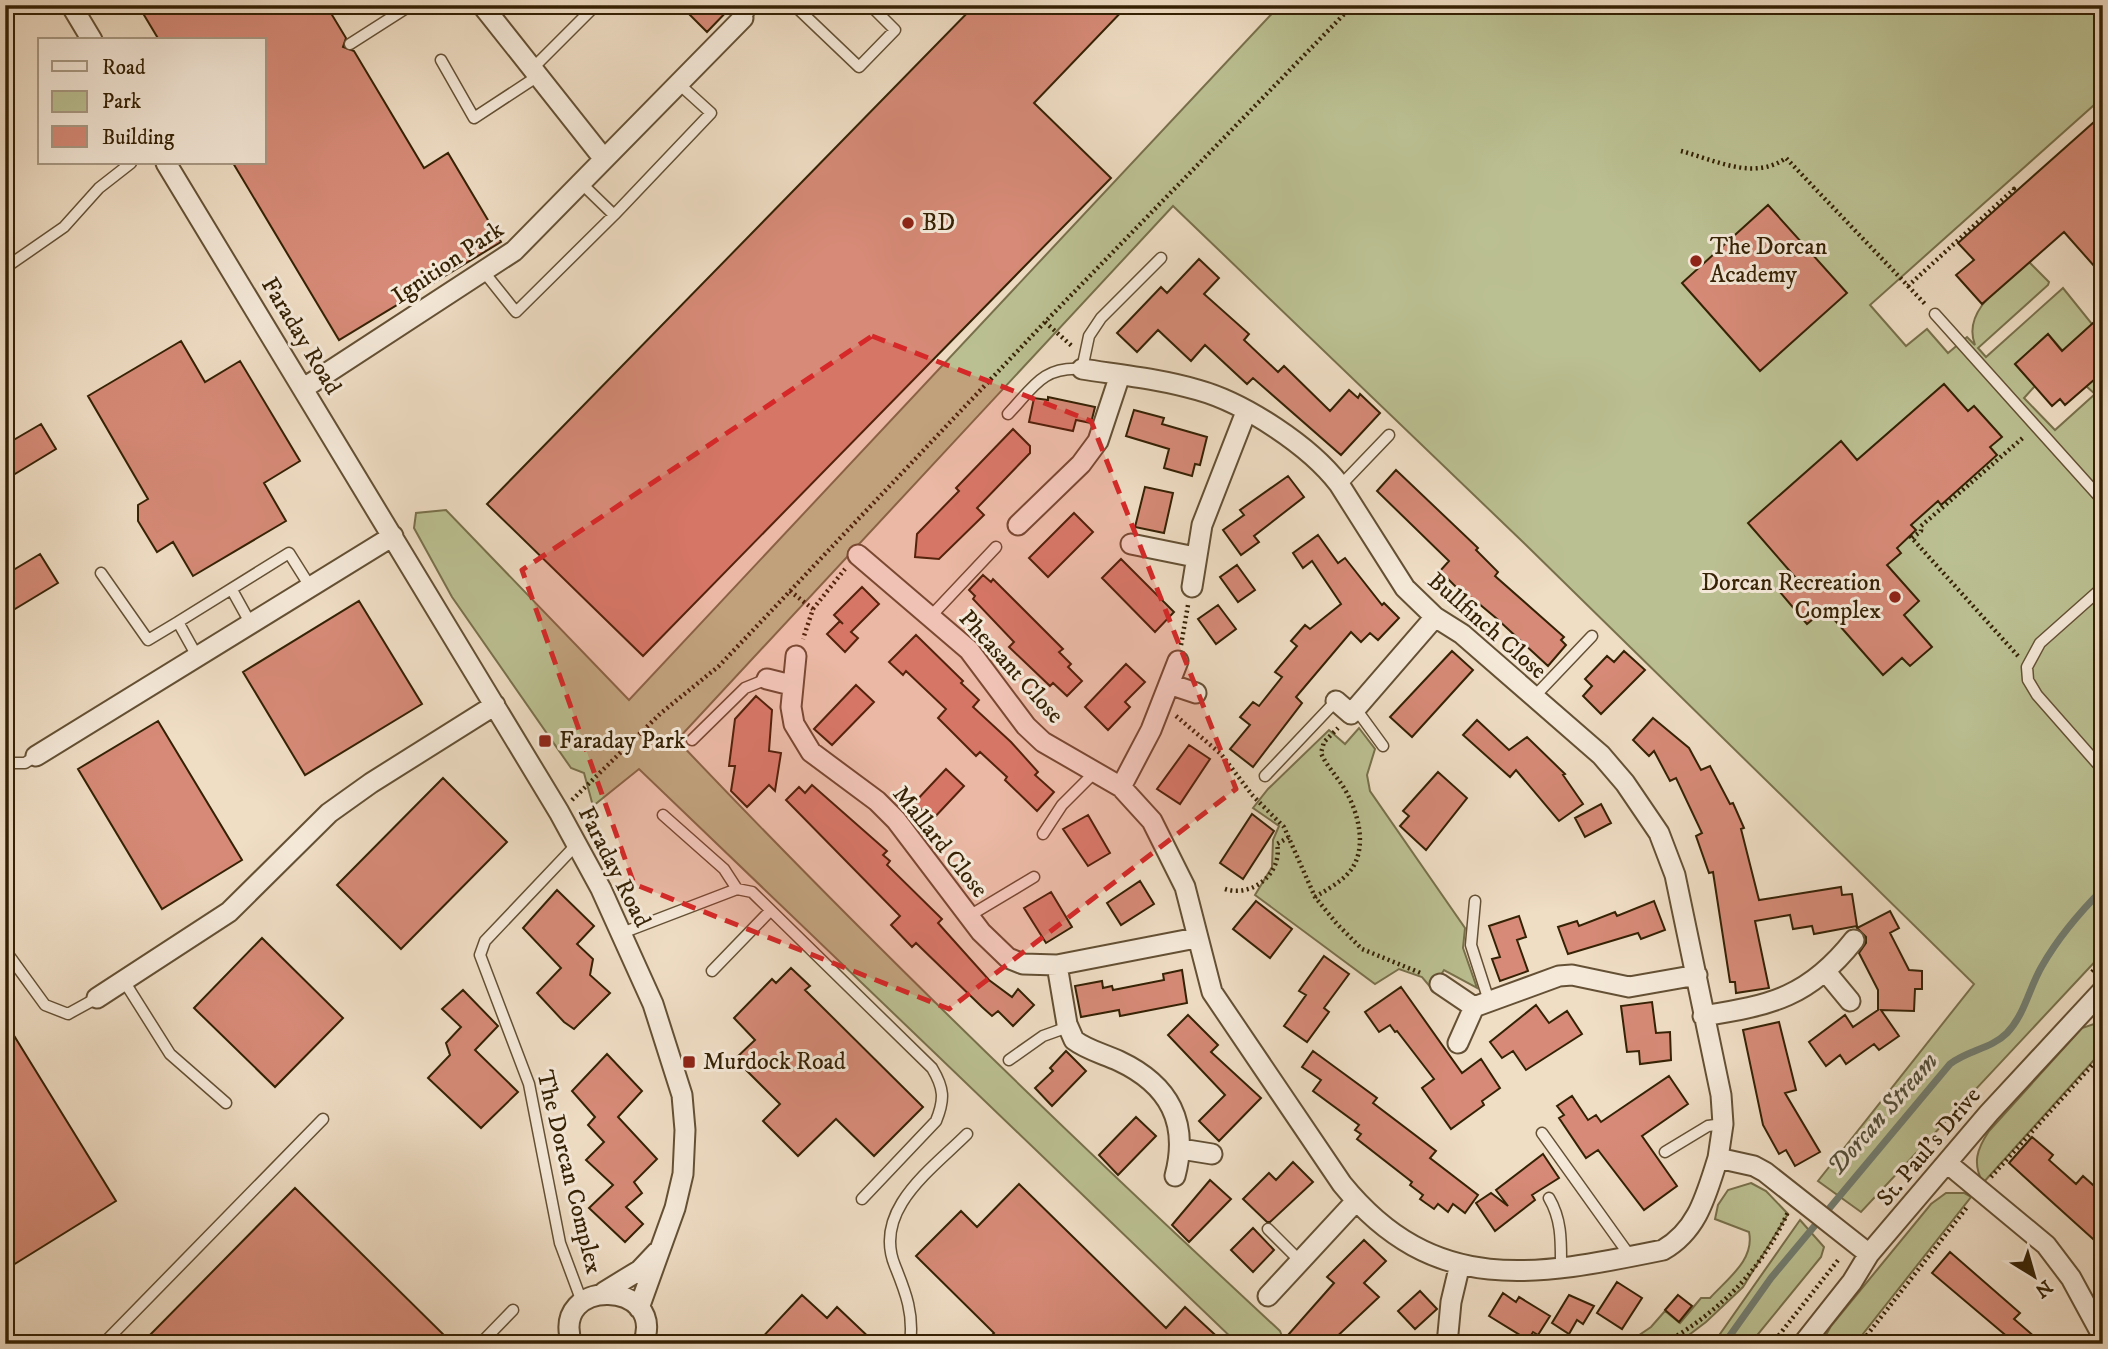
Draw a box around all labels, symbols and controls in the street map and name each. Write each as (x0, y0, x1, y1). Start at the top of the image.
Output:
legend (38, 38, 266, 164)
text: Road (102, 55, 146, 81)
text: Park (102, 89, 142, 115)
text: Building (102, 125, 175, 151)
place label: BD (922, 208, 955, 238)
street label: Ignition Park (386, 215, 510, 311)
marker: BD (900, 215, 916, 231)
place label: The Dorcan Academy (1710, 232, 1828, 290)
marker: The Dorcan Academy (1688, 253, 1704, 269)
street label: Faraday Road (254, 272, 348, 400)
street label: Bullfinch Close (1421, 566, 1553, 686)
place label: Dorcan Recreation Complex (1701, 568, 1881, 626)
marker: Dorcan Recreation Complex (1887, 589, 1903, 605)
street label: Pheasant Close (952, 604, 1070, 730)
place label: Faraday Park (559, 726, 686, 756)
marker: Faraday Park (537, 733, 553, 749)
street label: Mallard Close (886, 780, 994, 904)
street label: Faraday Road (571, 802, 657, 932)
water label: Dorcan Stream (1820, 1046, 1946, 1182)
place label: Murdock Road (703, 1047, 846, 1077)
marker: Murdock Road (681, 1054, 697, 1070)
street label: The Dorcan Complex (529, 1067, 609, 1277)
street label: St. Paul's Drive (1870, 1081, 1988, 1213)
north arrow (2000, 1240, 2070, 1310)
text: N (2030, 1274, 2056, 1302)

